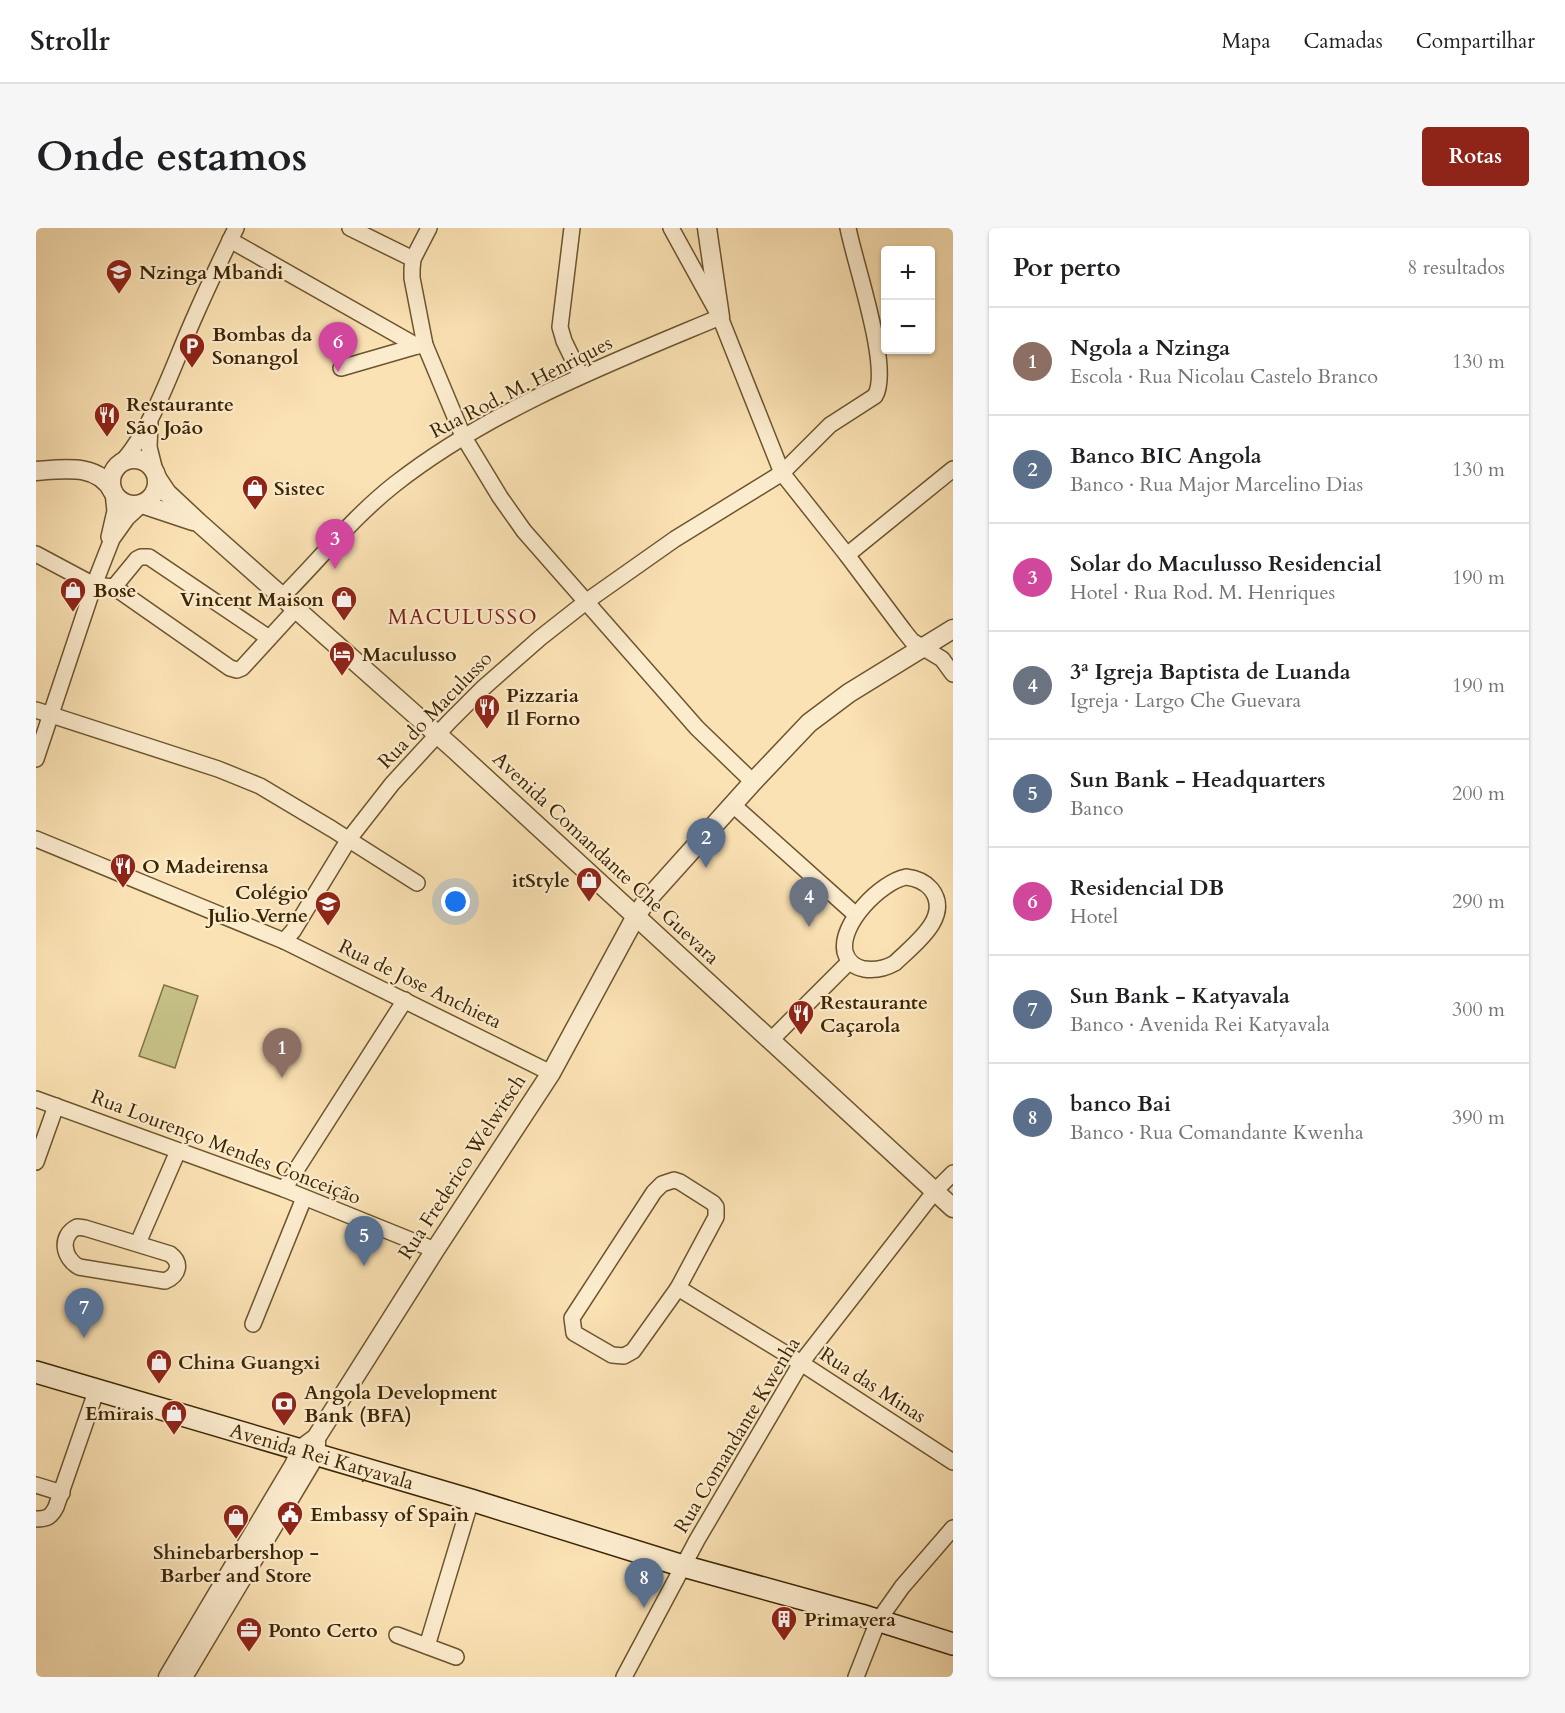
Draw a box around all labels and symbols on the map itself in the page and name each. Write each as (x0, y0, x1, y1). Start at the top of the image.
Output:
school or university icon: Nzinga Mbandi (104, 257, 134, 295)
place label: Nzinga Mbandi (139, 259, 283, 286)
place label: Bombas da Sonangol (212, 321, 312, 371)
pin: 6 (318, 322, 358, 372)
street label: Rua Rod. M. Henriques (425, 329, 617, 445)
parking icon: Bombas da Sonangol (177, 331, 207, 369)
place label: Restaurante São João (126, 391, 234, 441)
restaurant icon: Restaurante São João (92, 400, 122, 438)
shop icon: Sistec (240, 473, 270, 511)
place label: Sistec (274, 475, 325, 502)
pin: 3 (316, 520, 354, 569)
shop icon: Bose (58, 575, 88, 613)
place label: Bose (93, 577, 136, 604)
shop icon: Vincent Maison (329, 584, 359, 622)
place label: Vincent Maison (180, 586, 324, 613)
district label: MACULUSSO (388, 603, 538, 632)
hotel icon: Maculusso (327, 639, 357, 677)
place label: Maculusso (362, 641, 457, 668)
street label: Rua do Maculusso (372, 645, 498, 775)
place label: Pizzaria Il Forno (506, 682, 580, 732)
restaurant icon: Pizzaria Il Forno (472, 692, 502, 730)
street label: Avenida Comandante Che Guevara (487, 746, 725, 971)
pin: 2 (686, 818, 726, 868)
restaurant icon: O Madeirensa (108, 851, 138, 889)
place label: O Madeirensa (142, 853, 269, 880)
shop icon: itStyle (574, 865, 604, 903)
place label: itStyle (512, 867, 570, 894)
pin: 4 (790, 878, 828, 927)
place label: Colégio Julio Verne (205, 879, 308, 929)
your location (441, 887, 470, 916)
school or university icon: Colégio Julio Verne (313, 889, 343, 927)
street label: Rua de Jose Anchieta (334, 933, 506, 1035)
place label: Restaurante Caçarola (820, 989, 928, 1039)
restaurant icon: Restaurante Caçarola (786, 998, 816, 1036)
pin: 1 (262, 1028, 302, 1078)
street label: Rua Frederico Welwitsch (392, 1069, 532, 1265)
street label: Rua Lourenço Mendes Conceição (87, 1083, 365, 1211)
pin: 5 (344, 1216, 384, 1266)
pin: 7 (64, 1288, 104, 1338)
street label: Rua Comandante Kwenha (668, 1332, 807, 1538)
street label: Rua das Minas (815, 1341, 931, 1429)
shop icon: China Guangxi (144, 1347, 174, 1385)
place label: China Guangxi (178, 1349, 320, 1376)
place label: Angola Development Bank (BFA) (304, 1379, 497, 1429)
bank icon: Angola Development Bank (BFA) (269, 1389, 299, 1427)
shop icon: Emirais (159, 1398, 189, 1436)
place label: Emirais (85, 1400, 154, 1427)
street label: Avenida Rei Katyavala (227, 1416, 418, 1496)
public building icon: Embassy of Spain (275, 1499, 305, 1537)
place label: Embassy of Spain (310, 1501, 469, 1528)
shop icon: Shinebarbershop - Barber and Store (221, 1502, 251, 1540)
place label: Shinebarbershop - Barber and Store (153, 1539, 319, 1589)
pin: 8 (624, 1558, 664, 1608)
building icon: Primavera (769, 1604, 799, 1642)
place label: Primavera (804, 1606, 896, 1633)
office icon: Ponto Certo (234, 1615, 264, 1653)
place label: Ponto Certo (268, 1617, 378, 1644)

